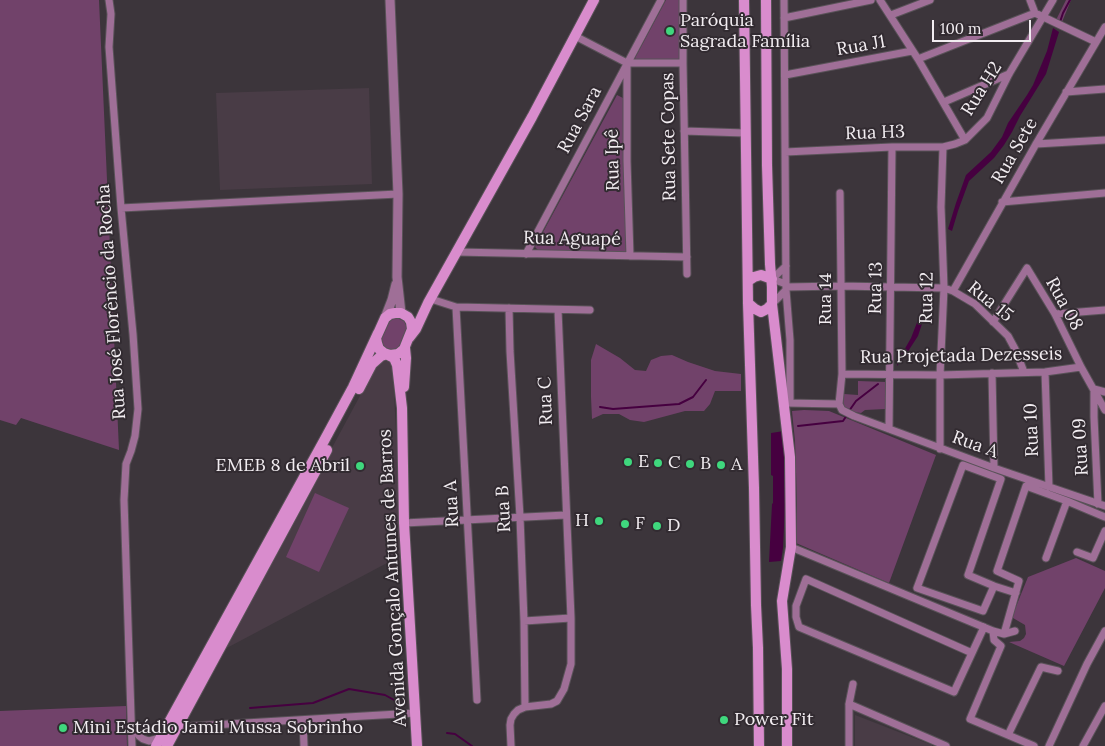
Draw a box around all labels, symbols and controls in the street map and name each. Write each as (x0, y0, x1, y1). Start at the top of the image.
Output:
place label: Paróquia Sagrada Família (680, 10, 810, 52)
scale bar (935, 10, 1034, 42)
text: 100 m (940, 19, 981, 38)
marker: Paróquia Sagrada Família (664, 25, 676, 37)
street label: Rua J1 (835, 31, 887, 61)
street label: Rua H2 (957, 58, 1007, 120)
street label: Rua Sete Copas (657, 72, 681, 202)
street label: Rua Sara (553, 83, 607, 157)
street label: Rua Sete (987, 114, 1043, 188)
street label: Rua H3 (845, 121, 905, 145)
street label: Rua Ipê (602, 129, 624, 191)
street label: Rua José Florêncio da Rocha (93, 184, 131, 420)
street label: Rua Aguapé (523, 227, 621, 251)
street label: Rua 13 (865, 261, 887, 315)
street label: Rua 12 (916, 272, 938, 324)
street label: Rua 14 (815, 273, 837, 325)
street label: Rua 08 (1041, 274, 1087, 334)
street label: Rua 15 (963, 277, 1017, 327)
street label: Rua Projetada Dezesseis (860, 343, 1062, 369)
street label: Rua C (534, 376, 558, 426)
street label: Rua 10 (1020, 403, 1044, 457)
street label: Rua 09 (1069, 418, 1093, 476)
street label: Rua A (949, 427, 1001, 463)
street label: Avenida Gonçalo Antunes de Barros (374, 429, 412, 727)
place label: E (638, 451, 649, 473)
place label: C (668, 452, 681, 474)
place label: B (700, 453, 711, 475)
place label: A (731, 454, 742, 476)
place label: EMEB 8 de Abril (216, 455, 350, 477)
marker: E (622, 456, 634, 468)
marker: C (652, 457, 664, 469)
marker: B (684, 458, 696, 470)
marker: A (715, 459, 727, 471)
marker: EMEB 8 de Abril (354, 460, 366, 472)
street label: Rua A (440, 480, 464, 528)
street label: Rua B (492, 485, 516, 533)
place label: H (575, 510, 589, 532)
place label: F (635, 513, 645, 535)
marker: H (593, 515, 605, 527)
place label: D (667, 515, 680, 537)
marker: F (619, 518, 631, 530)
marker: D (651, 520, 663, 532)
place label: Power Fit (734, 709, 814, 731)
marker: Power Fit (718, 714, 730, 726)
place label: Mini Estádio Jamil Mussa Sobrinho (73, 717, 363, 739)
marker: Mini Estádio Jamil Mussa Sobrinho (57, 722, 69, 734)

